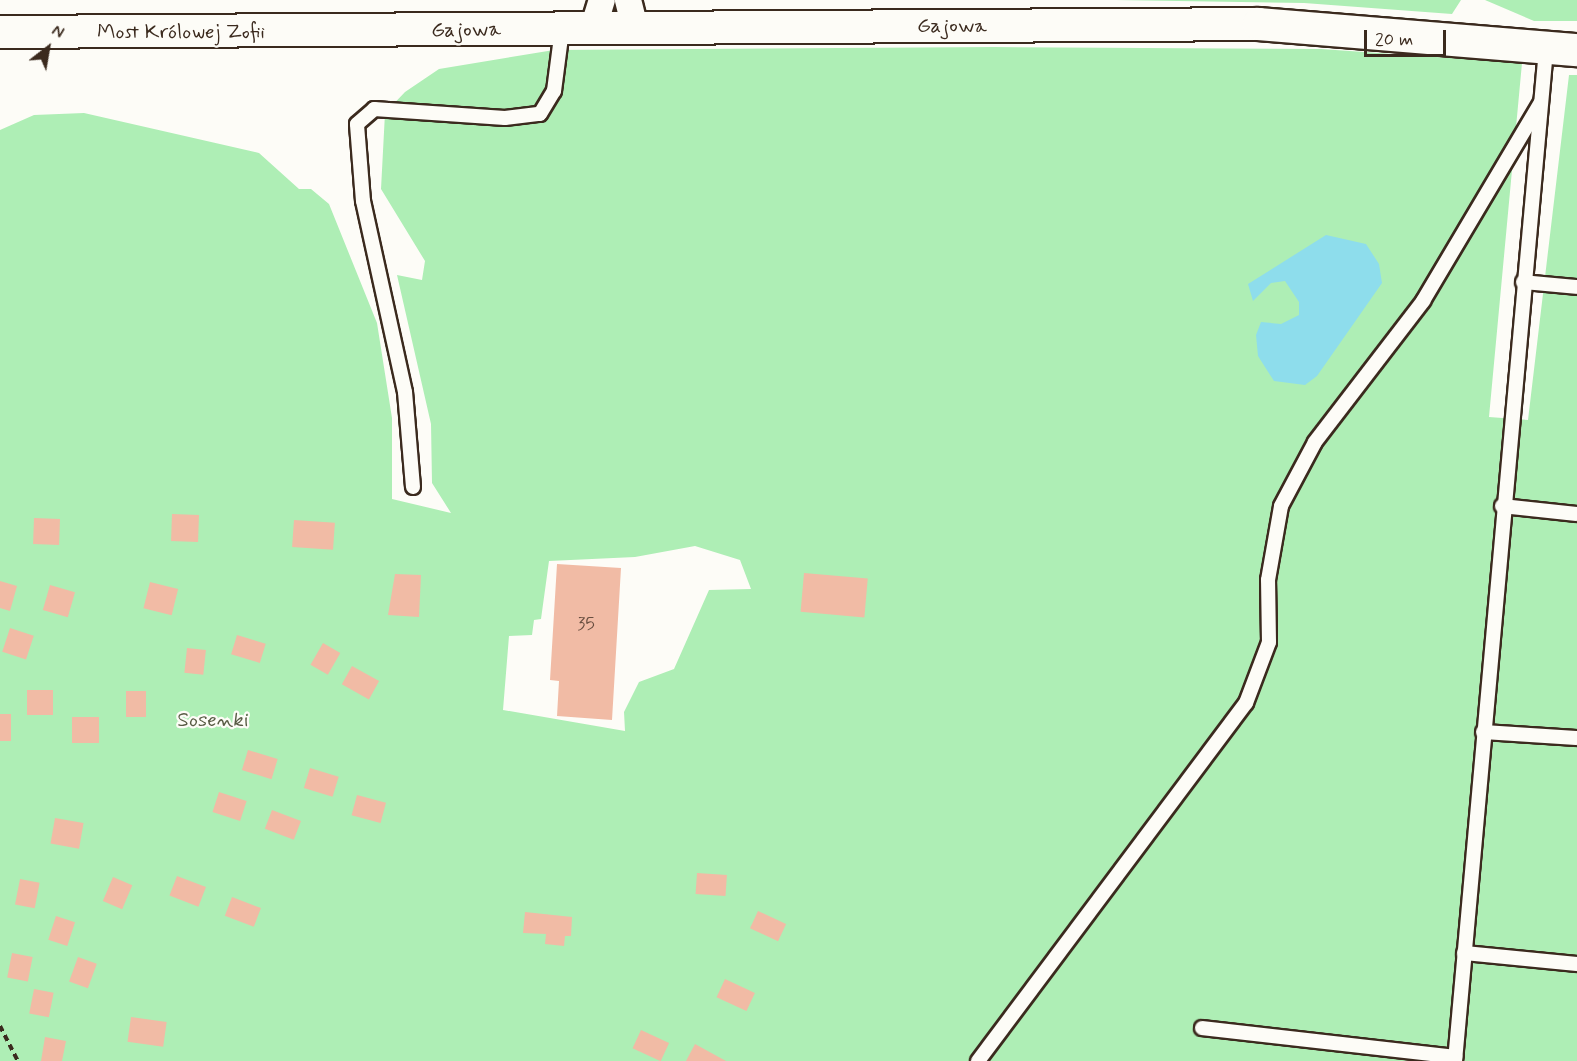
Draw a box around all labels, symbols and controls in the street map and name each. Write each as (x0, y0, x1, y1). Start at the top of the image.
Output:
street label: Gajowa (917, 13, 987, 39)
street label: Gajowa (431, 17, 501, 43)
north arrow (18, 18, 78, 78)
scale bar (1367, 18, 1450, 56)
street label: Most Królowej Zofii (97, 19, 265, 45)
text: N (48, 20, 68, 44)
text: 20 m (1375, 28, 1413, 52)
house number: 35 (577, 613, 595, 635)
park label: Sosenki (177, 707, 249, 733)

